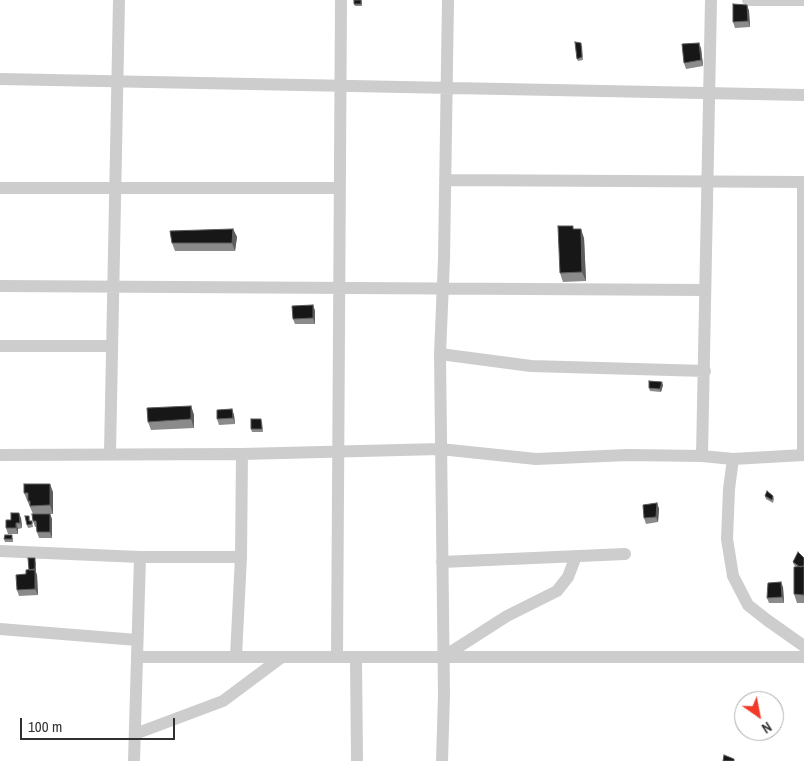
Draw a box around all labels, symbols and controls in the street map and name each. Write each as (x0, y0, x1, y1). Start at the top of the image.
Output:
north arrow (734, 691, 784, 741)
scale bar (22, 708, 178, 740)
text: 100 m (28, 716, 62, 737)
text: N (758, 718, 775, 738)

